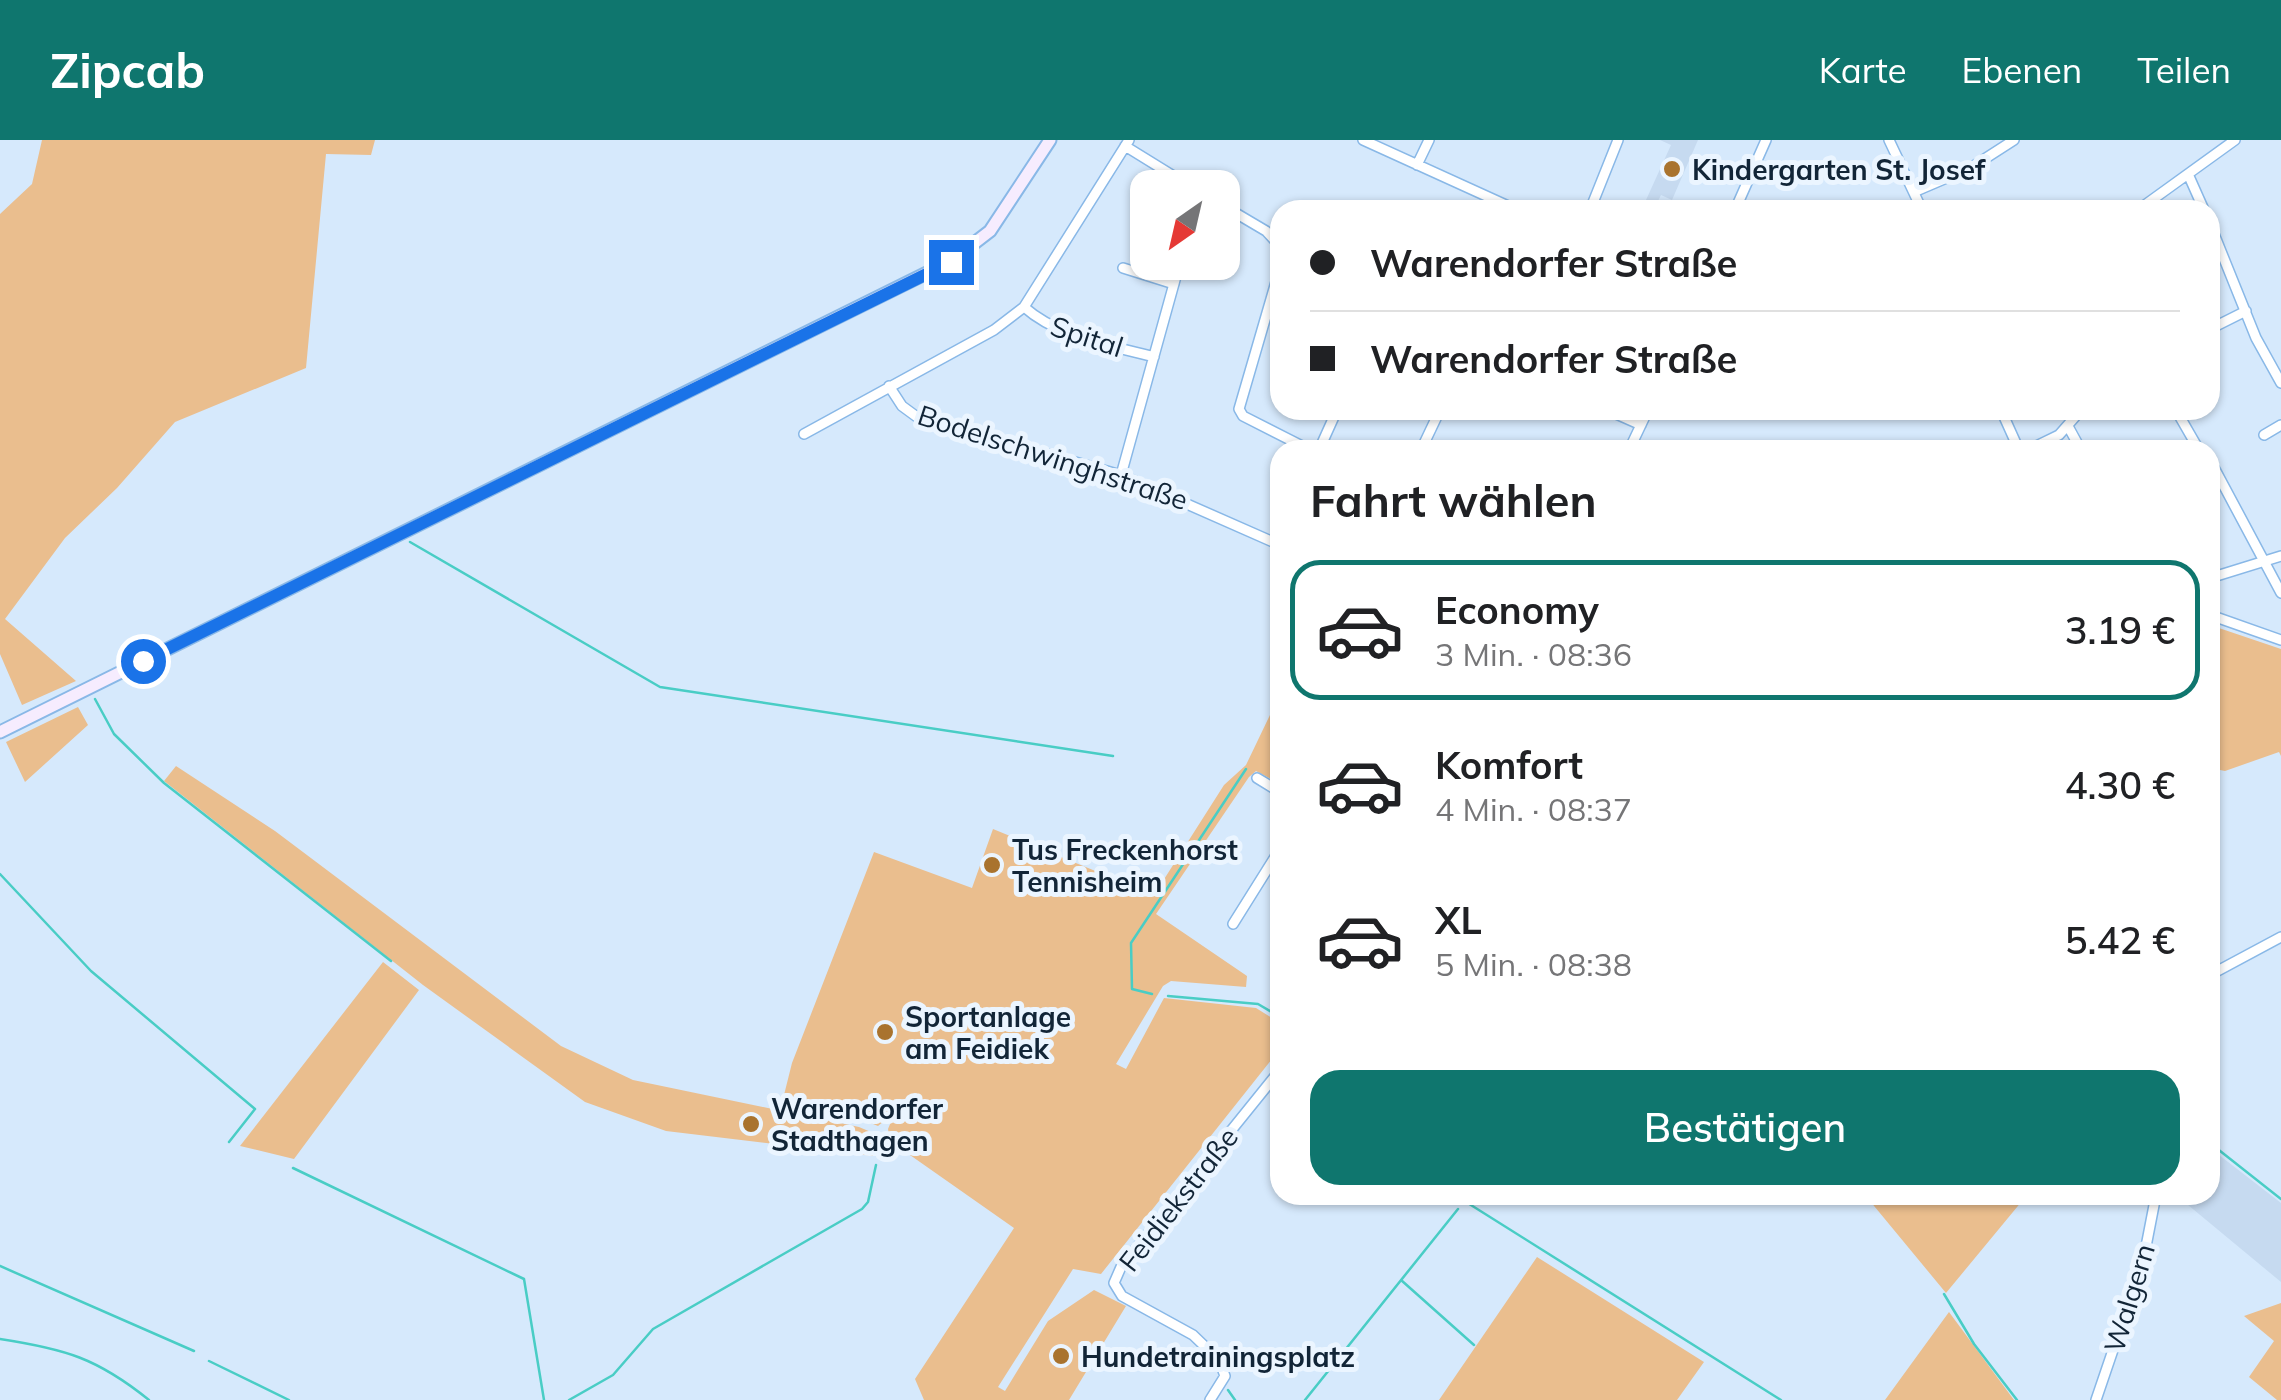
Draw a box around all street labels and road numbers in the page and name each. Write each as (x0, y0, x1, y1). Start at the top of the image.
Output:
street label: Spital (1046, 308, 1128, 364)
street label: Bodelschwinghstraße (914, 397, 1192, 517)
street label: Feidiekstraße (1111, 1120, 1245, 1278)
street label: Walgern (2096, 1239, 2162, 1357)

